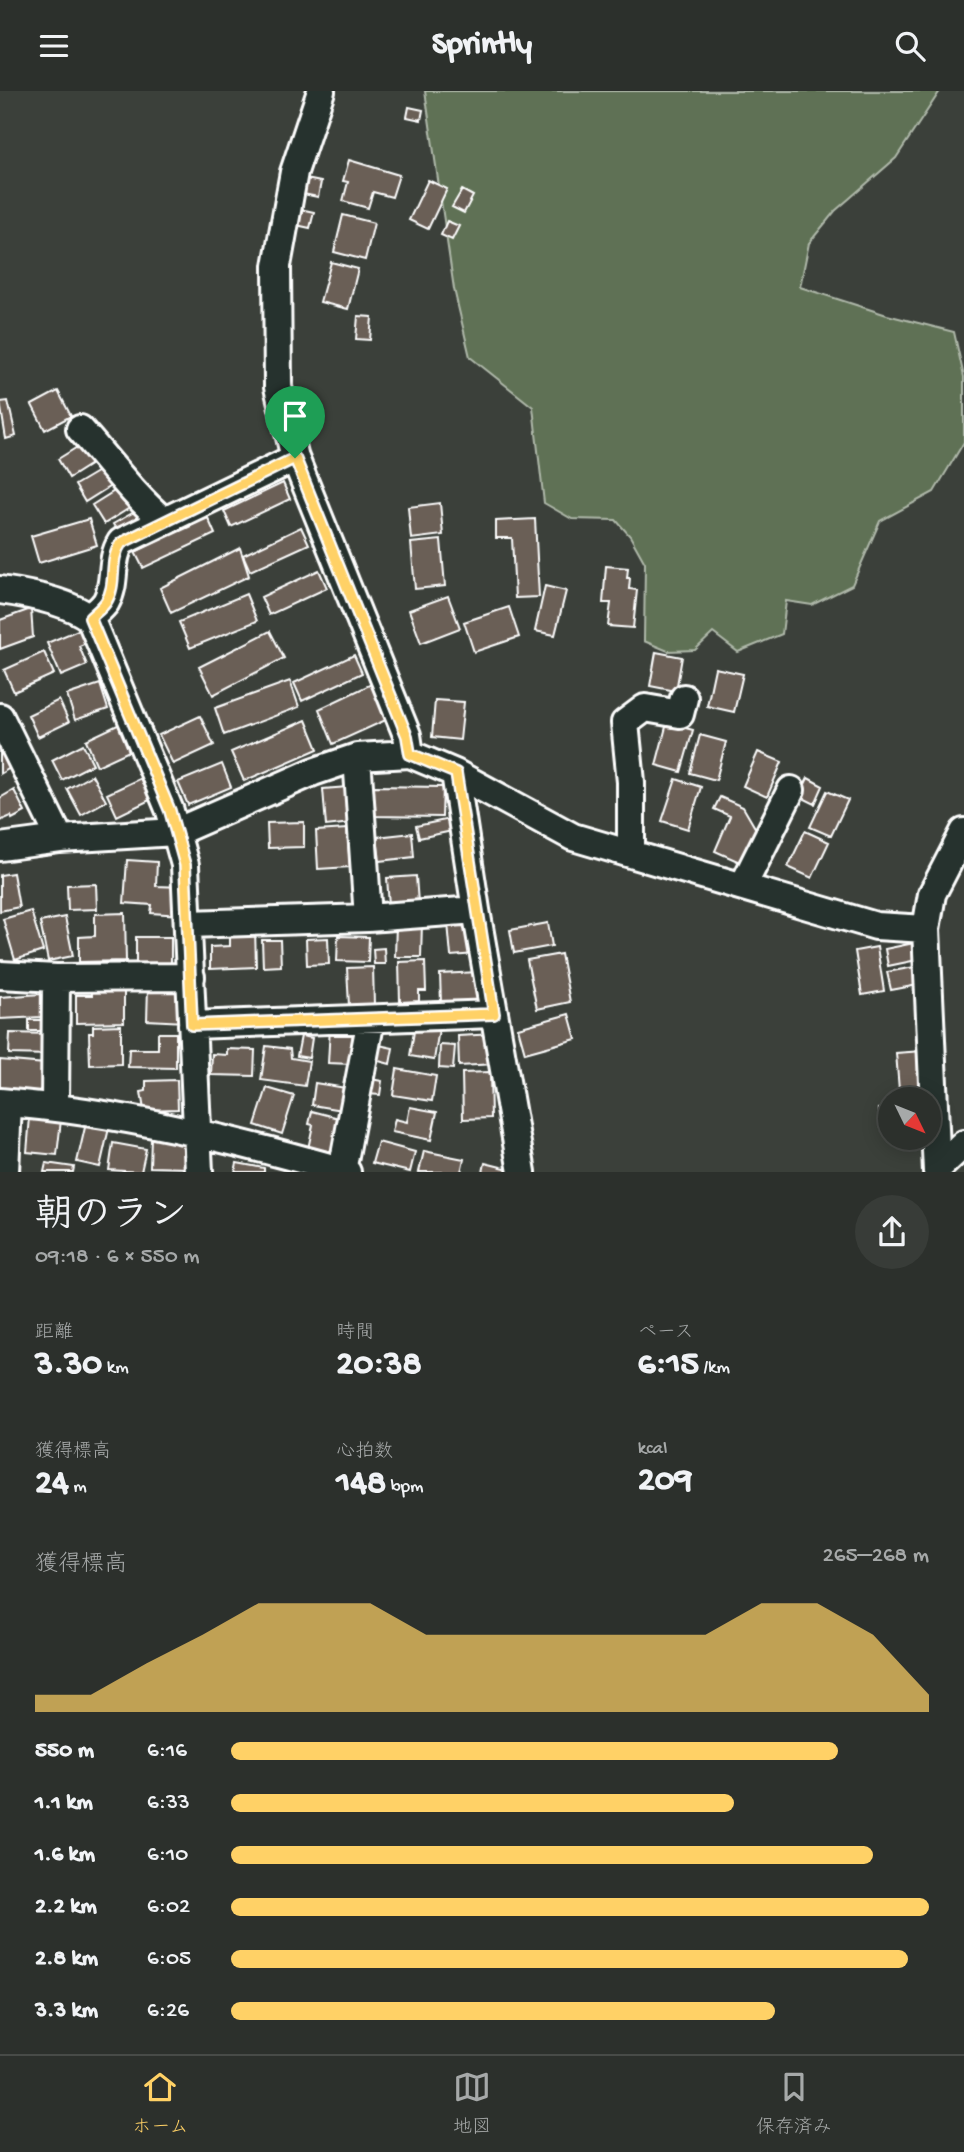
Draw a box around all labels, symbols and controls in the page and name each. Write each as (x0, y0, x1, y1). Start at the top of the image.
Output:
icon: menu (35, 27, 73, 65)
text: Sprintly (432, 27, 532, 65)
icon: search (891, 27, 929, 65)
pin (265, 386, 325, 458)
icon: arrive (276, 397, 314, 435)
north arrow (878, 1087, 942, 1150)
map controls (878, 1087, 941, 1150)
button: share (855, 1195, 929, 1269)
text: 朝のラン (35, 1196, 187, 1240)
text: 09:18 · 6 × 550 m (35, 1244, 200, 1271)
text: 距離 (35, 1322, 73, 1345)
text: 時間 (336, 1322, 374, 1345)
text: ペース (638, 1322, 694, 1345)
text: 3.30 (35, 1345, 102, 1386)
text: 20:38 (336, 1345, 422, 1386)
text: 6:15 (638, 1345, 699, 1386)
text: km (102, 1357, 129, 1380)
text: /km (699, 1357, 730, 1380)
text: kcal (638, 1438, 667, 1461)
text: 獲得標高 (35, 1441, 111, 1464)
text: 心拍数 (336, 1441, 393, 1464)
text: 209 (638, 1461, 692, 1502)
text: 24 (35, 1464, 69, 1505)
text: 148 (336, 1464, 386, 1505)
text: m (69, 1476, 87, 1499)
text: bpm (386, 1476, 424, 1499)
text: 265–268 m (823, 1543, 929, 1570)
text: 獲得標高 (35, 1552, 127, 1579)
text: 550 m (35, 1738, 94, 1765)
text: 6:16 (147, 1738, 187, 1765)
text: 1.1 km (35, 1790, 93, 1817)
text: 6:33 (147, 1790, 190, 1817)
text: 1.6 km (35, 1842, 95, 1869)
text: 6:10 (147, 1842, 188, 1869)
text: 2.2 km (35, 1894, 97, 1921)
text: 6:02 (147, 1894, 190, 1921)
text: 2.8 km (35, 1946, 98, 1973)
text: 6:05 (147, 1946, 191, 1973)
text: 3.3 km (35, 1998, 98, 2025)
text: 6:26 (147, 1998, 189, 2025)
tab: ホーム (132, 2068, 189, 2140)
tab: 地図 (453, 2068, 491, 2140)
tab: 保存済み (756, 2068, 832, 2140)

